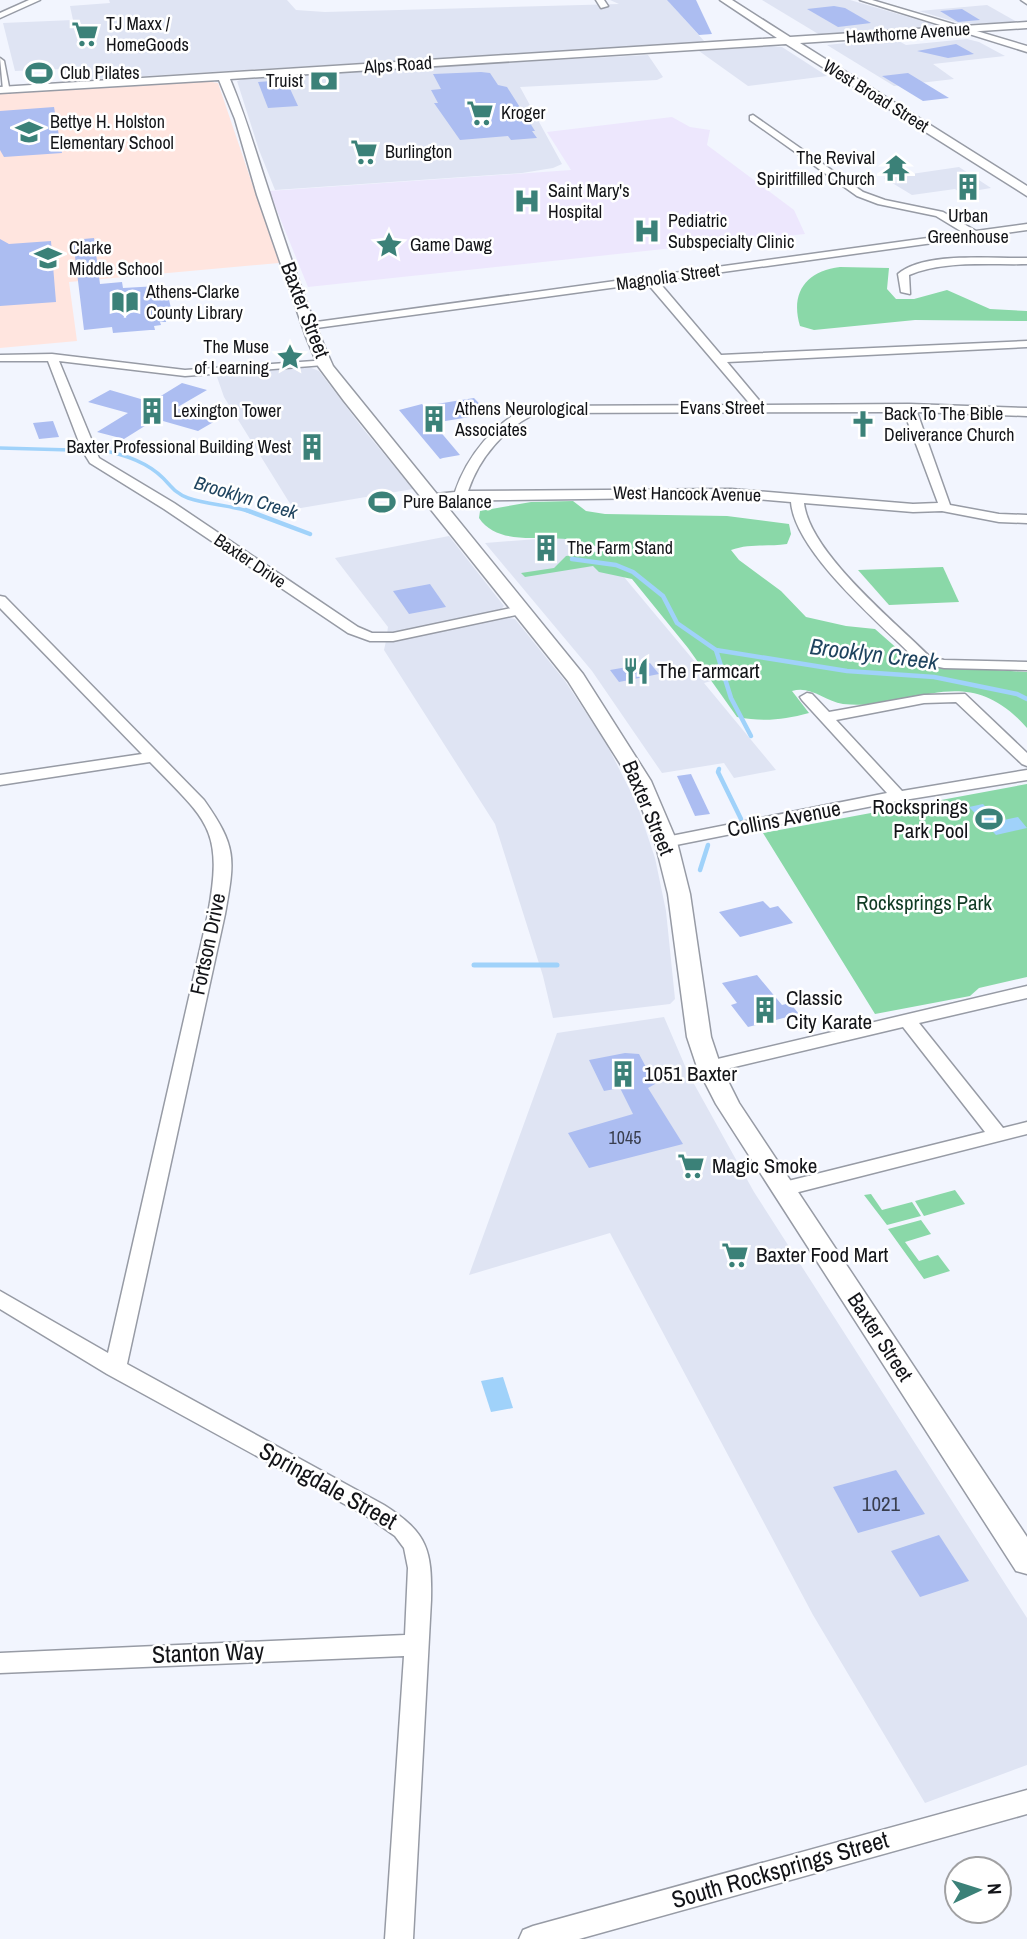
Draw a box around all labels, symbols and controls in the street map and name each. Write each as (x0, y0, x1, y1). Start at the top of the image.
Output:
place label: TJ Maxx / HomeGoods (106, 11, 189, 57)
street label: Hawthorne Avenue (845, 16, 971, 49)
supermarket icon: TJ Maxx / HomeGoods (70, 19, 100, 49)
street label: Alps Road (362, 50, 433, 79)
street label: West Broad Street (819, 53, 934, 138)
sports icon: Club Pilates (24, 58, 54, 88)
place label: Club Pilates (60, 60, 140, 85)
bank icon: Truist (309, 66, 339, 96)
place label: Truist (266, 68, 303, 93)
supermarket icon: Kroger (465, 98, 495, 128)
place label: Kroger (501, 100, 545, 125)
place label: Bettye H. Holston Elementary School (50, 109, 174, 155)
school or university icon: Bettye H. Holston Elementary School (14, 117, 44, 147)
supermarket icon: Burlington (349, 137, 379, 167)
place label: Burlington (385, 139, 452, 164)
place label: The Revival Spiritfilled Church (757, 145, 875, 191)
temple icon: The Revival Spiritfilled Church (881, 153, 911, 183)
building icon: Urban Greenhouse (953, 172, 983, 202)
place label: Saint Mary's Hospital (548, 178, 630, 224)
hospital icon: Saint Mary's Hospital (512, 186, 542, 216)
place label: Urban Greenhouse (927, 203, 1009, 249)
place label: Pediatric Subspecialty Clinic (668, 208, 794, 254)
hospital icon: Pediatric Subspecialty Clinic (632, 216, 662, 246)
place icon: Game Dawg (374, 230, 404, 260)
place label: Game Dawg (410, 232, 493, 257)
place label: Clarke Middle School (69, 235, 163, 281)
school or university icon: Clarke Middle School (33, 243, 63, 273)
street label: Magnolia Street (615, 257, 721, 296)
street label: Baxter Street (274, 258, 337, 362)
place label: Athens-Clarke County Library (145, 279, 243, 325)
library icon: Athens-Clarke County Library (110, 287, 140, 317)
place label: The Muse of Learning (194, 334, 270, 380)
place icon: The Muse of Learning (275, 342, 305, 372)
street label: Evans Street (680, 395, 764, 420)
building icon: Lexington Tower (137, 396, 167, 426)
place label: Athens Neurological Associates (454, 396, 588, 442)
place label: Lexington Tower (173, 398, 281, 423)
place label: Back To The Bible Deliverance Church (884, 401, 1014, 447)
building icon: Athens Neurological Associates (419, 404, 449, 434)
church icon: Back To The Bible Deliverance Church (848, 409, 878, 439)
building icon: Baxter Professional Building West (297, 432, 327, 462)
place label: Baxter Professional Building West (66, 434, 291, 459)
water label: Brooklyn Creek (191, 469, 302, 525)
street label: West Hancock Avenue (613, 480, 761, 507)
sports icon: Pure Balance (367, 487, 397, 517)
place label: Pure Balance (403, 489, 492, 514)
street label: Baxter Drive (209, 527, 291, 594)
building icon: The Farm Stand (531, 533, 561, 563)
place label: The Farm Stand (567, 535, 673, 560)
water label: Brooklyn Creek (808, 630, 941, 677)
restaurant icon: The Farmcart (621, 656, 651, 686)
place label: The Farmcart (657, 656, 760, 685)
street label: Baxter Street (615, 756, 682, 860)
place label: Rocksprings Park Pool (872, 792, 968, 845)
street label: Collins Avenue (725, 793, 843, 844)
sports icon: Rocksprings Park Pool (974, 804, 1004, 834)
park label: Rocksprings Park (856, 888, 992, 917)
street label: Fortson Drive (183, 890, 232, 998)
place label: Classic City Karate (786, 983, 872, 1036)
building icon: Classic City Karate (750, 995, 780, 1025)
building icon: 1051 Baxter (608, 1059, 638, 1089)
place label: 1051 Baxter (644, 1059, 737, 1088)
house number: 1045 (609, 1125, 641, 1150)
supermarket icon: Magic Smoke (676, 1151, 706, 1181)
place label: Magic Smoke (712, 1151, 817, 1180)
supermarket icon: Baxter Food Mart (720, 1240, 750, 1270)
place label: Baxter Food Mart (756, 1240, 888, 1269)
street label: Baxter Street (841, 1287, 920, 1387)
street label: Springdale Street (254, 1434, 404, 1537)
house number: 1021 (862, 1489, 901, 1518)
street label: Stanton Way (151, 1634, 265, 1670)
street label: South Rocksprings Street (668, 1823, 892, 1915)
north arrow (943, 1855, 1013, 1925)
text: N (982, 1882, 1008, 1895)

